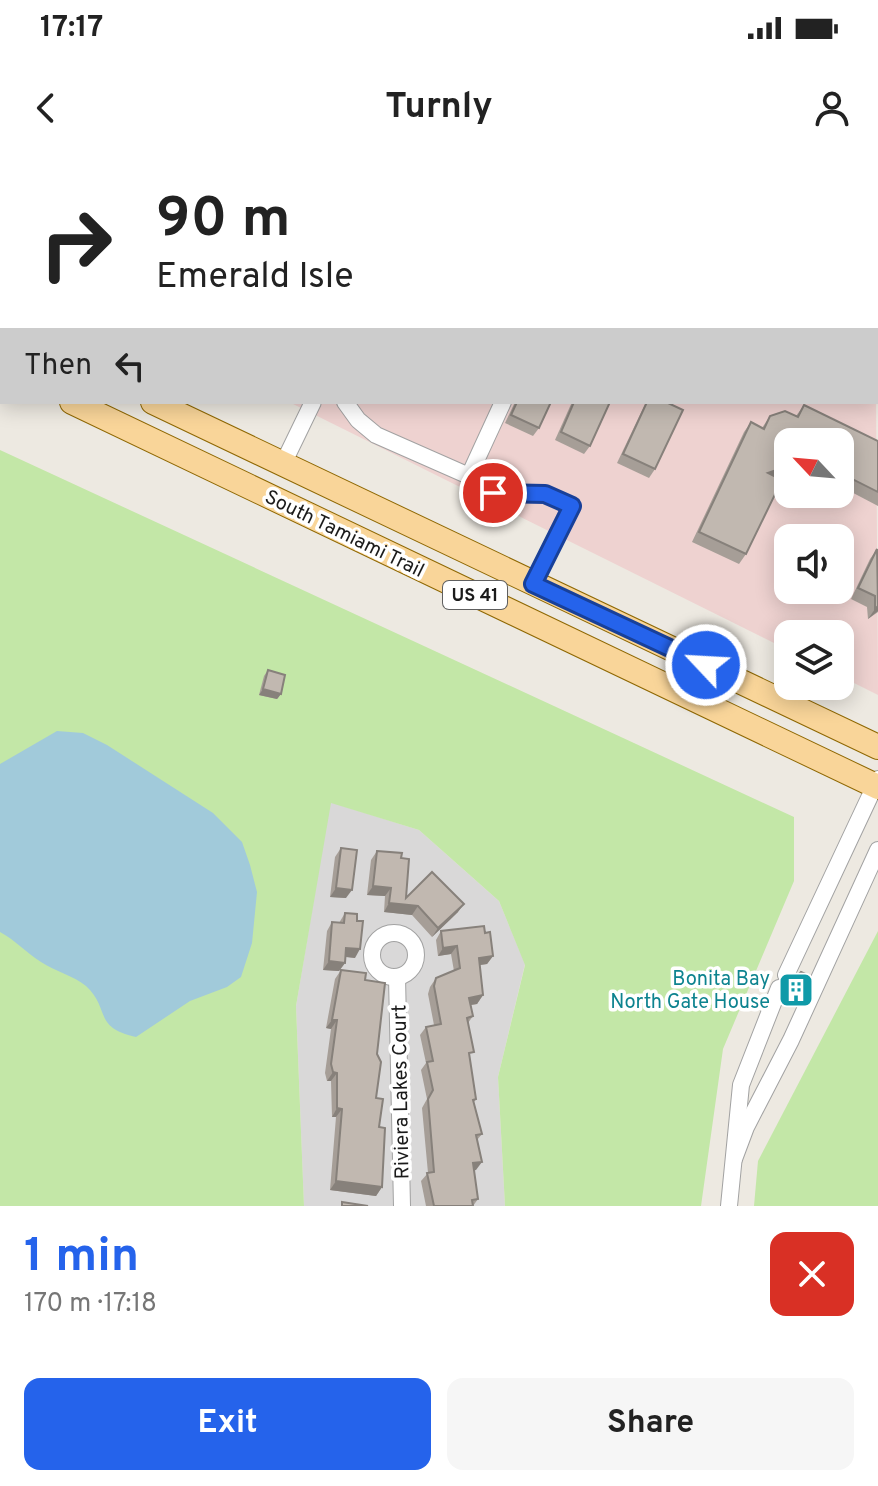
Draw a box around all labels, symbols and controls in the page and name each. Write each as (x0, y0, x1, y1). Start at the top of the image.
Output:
text: 17:17 (40, 10, 103, 47)
text: Turnly (385, 85, 493, 131)
icon: back (24, 86, 68, 130)
icon: person (810, 86, 854, 130)
text: 90 m (156, 186, 291, 256)
icon: right (24, 192, 128, 296)
text: Emerald Isle (156, 255, 354, 301)
icon: left (108, 344, 152, 388)
text: Then (24, 348, 92, 385)
north arrow (774, 428, 854, 508)
map controls (774, 428, 854, 700)
pin (459, 459, 527, 527)
icon: arrive (471, 471, 515, 515)
street label: South Tamiami Trail (260, 485, 428, 585)
button: sound (774, 524, 854, 604)
road number: US 41 (443, 581, 507, 609)
button: layers (774, 620, 854, 700)
position arrow (664, 623, 748, 707)
place label: Bonita Bay North Gate House (610, 967, 770, 1016)
building icon: Bonita Bay North Gate House (777, 971, 815, 1009)
street label: Riviera Lakes Court (387, 1004, 417, 1180)
text: 1 min (24, 1228, 139, 1288)
button: close (770, 1232, 854, 1316)
text: 170 m · 17:18 (24, 1288, 157, 1321)
button: Exit (24, 1378, 431, 1470)
button: Share (447, 1378, 854, 1470)

